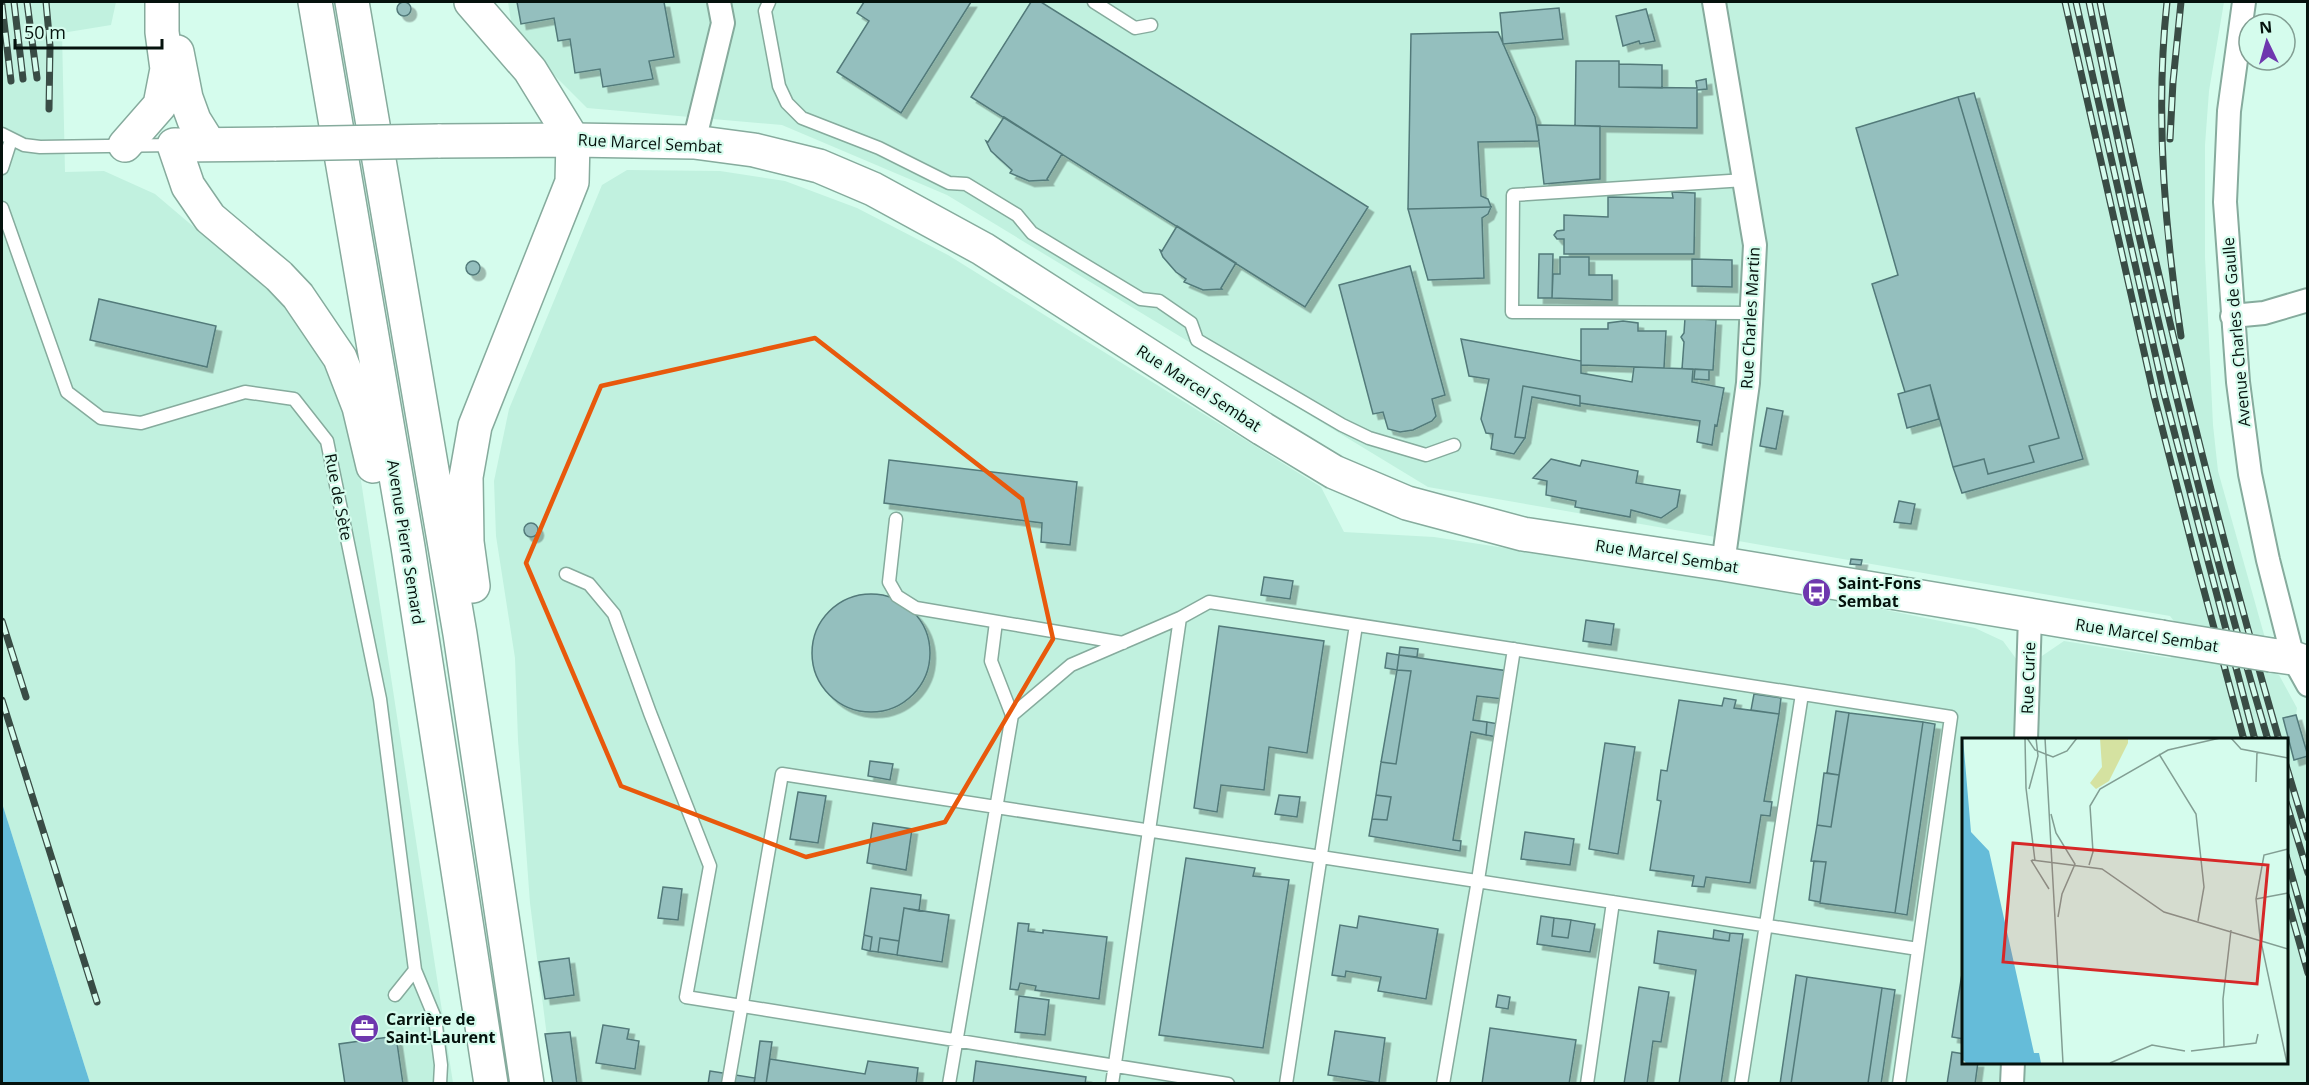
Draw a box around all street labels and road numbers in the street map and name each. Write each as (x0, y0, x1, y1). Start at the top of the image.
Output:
street label: Rue Marcel Sembat (577, 128, 723, 158)
street label: Avenue Charles de Gaulle (2217, 236, 2255, 428)
street label: Rue Charles Martin (1735, 246, 1765, 390)
street label: Rue Marcel Sembat (1132, 339, 1266, 437)
street label: Rue de Sète (320, 452, 358, 542)
street label: Avenue Pierre Semard (382, 458, 430, 626)
street label: Rue Marcel Sembat (1594, 534, 1740, 578)
street label: Rue Marcel Sembat (2074, 613, 2220, 657)
street label: Rue Curie (2016, 641, 2040, 715)

